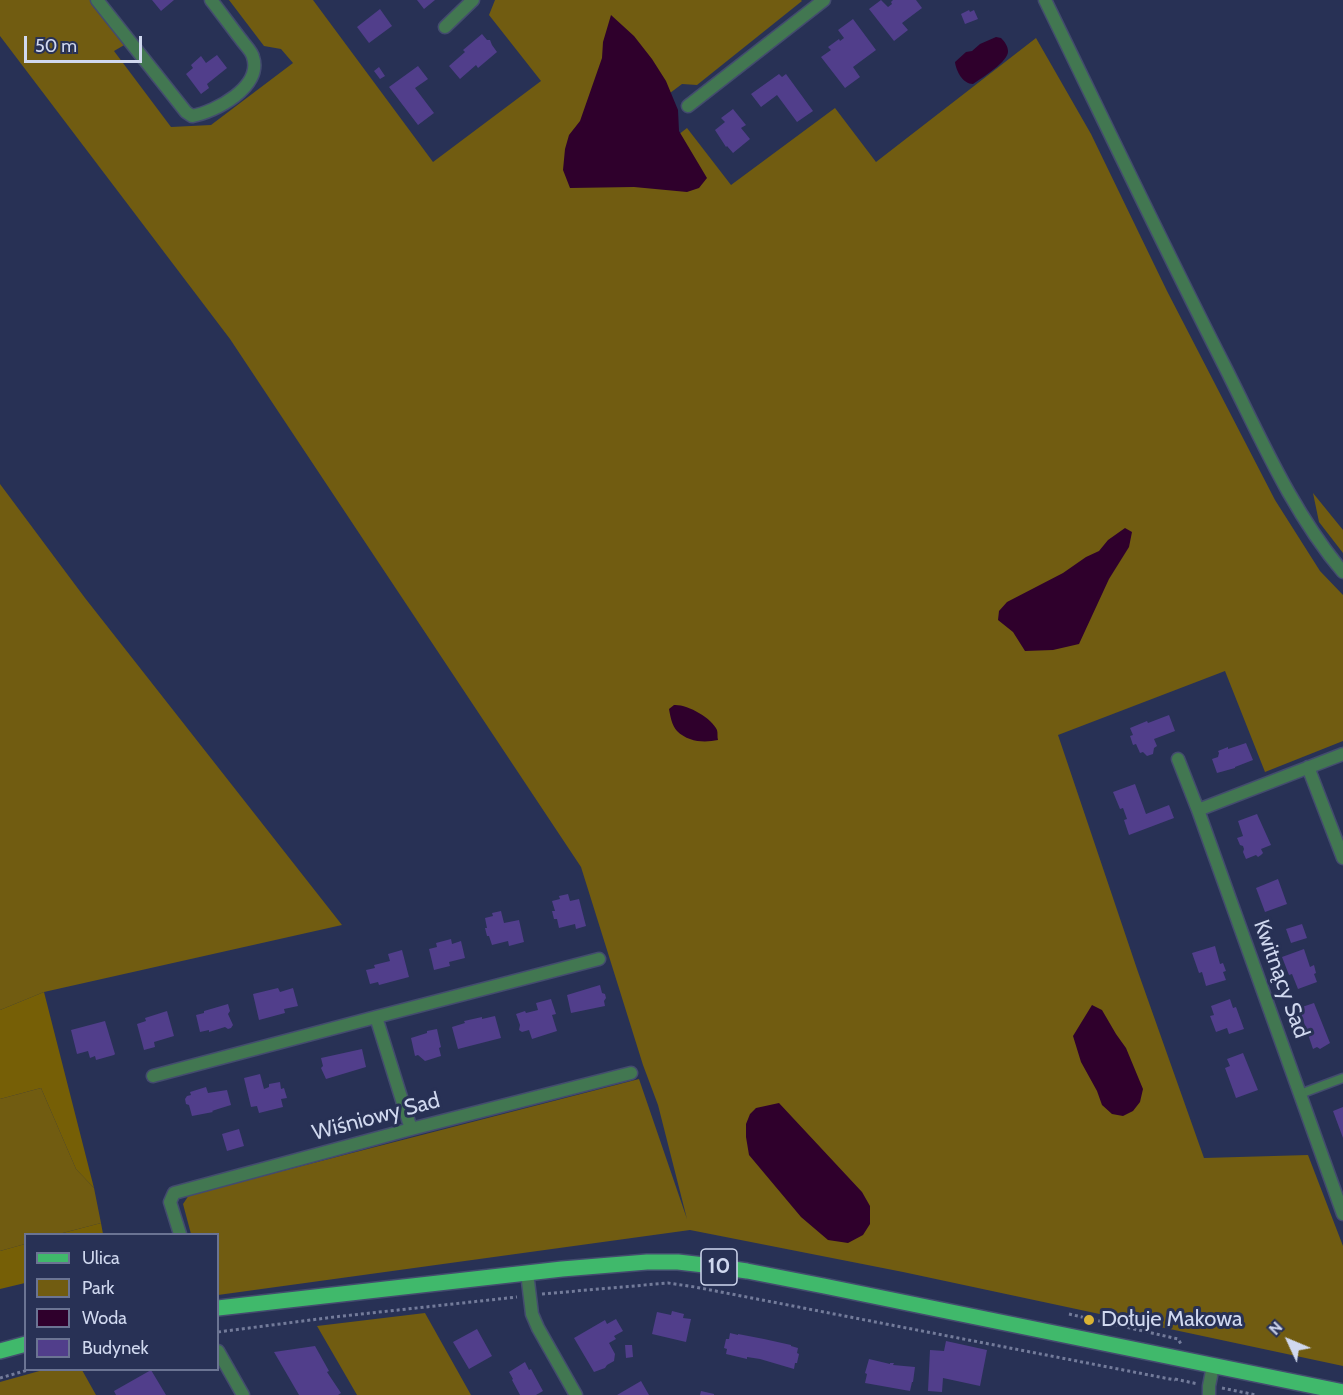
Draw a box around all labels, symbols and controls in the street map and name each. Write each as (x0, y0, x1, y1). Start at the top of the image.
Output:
scale bar (27, 24, 146, 62)
text: 50 m (35, 35, 77, 57)
street label: Kwitnący Sad (1247, 916, 1315, 1042)
street label: Wiśniowy Sad (309, 1087, 443, 1147)
legend (24, 1233, 219, 1371)
text: Ulica (82, 1247, 120, 1269)
road number: 10 (701, 1249, 737, 1285)
text: Park (82, 1277, 114, 1299)
text: Woda (82, 1307, 127, 1329)
place label: Dołuje Makowa (1101, 1307, 1243, 1333)
north arrow (1259, 1311, 1319, 1371)
marker: Dołuje Makowa (1082, 1313, 1096, 1327)
text: N (1265, 1317, 1286, 1339)
text: Budynek (82, 1337, 149, 1359)

